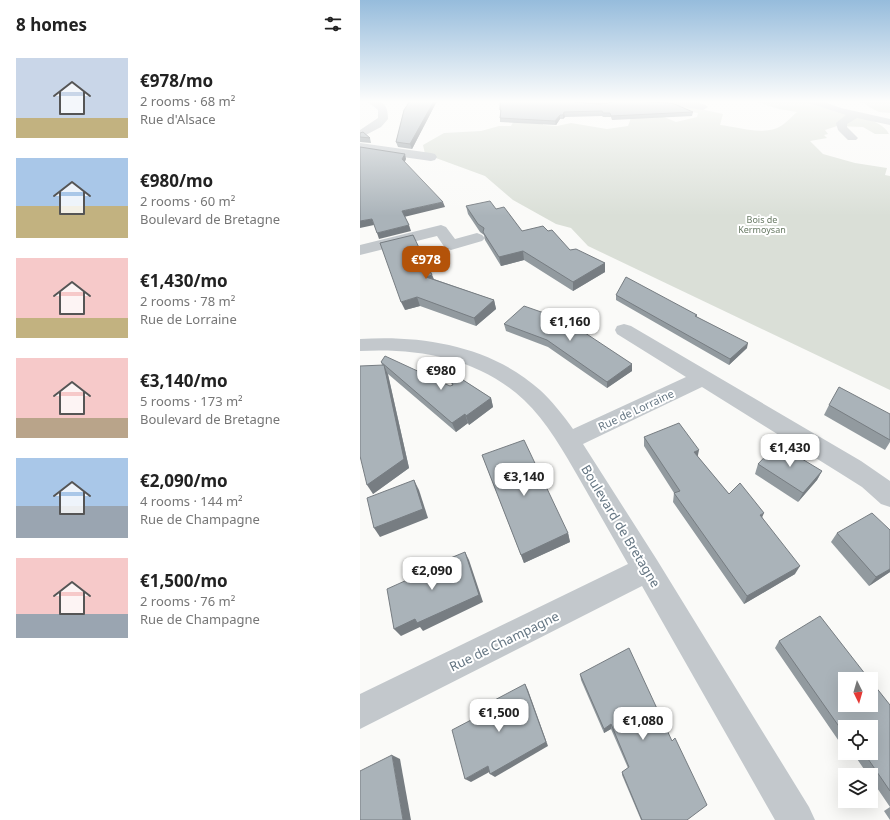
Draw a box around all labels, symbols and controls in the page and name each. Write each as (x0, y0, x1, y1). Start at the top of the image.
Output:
text: 8 homes (16, 13, 87, 36)
icon: filters (322, 13, 344, 35)
text: €978/mo (140, 69, 213, 92)
icon: home (48, 74, 96, 122)
text: 2 rooms · 68 m² (140, 92, 235, 110)
text: Rue d'Alsace (140, 110, 216, 128)
text: €980/mo (140, 169, 213, 192)
icon: home (48, 174, 96, 222)
text: 2 rooms · 60 m² (140, 192, 235, 210)
text: Boulevard de Bretagne (140, 210, 280, 228)
park label: Bois de Kermoysan (738, 213, 786, 236)
pin: €978 (402, 246, 450, 280)
text: €978 (411, 250, 441, 268)
text: €1,430/mo (140, 269, 228, 292)
icon: home (48, 274, 96, 322)
text: 2 rooms · 78 m² (140, 292, 235, 310)
pin: €1,160 (537, 308, 603, 342)
text: Rue de Lorraine (140, 310, 237, 328)
text: €1,160 (550, 312, 590, 330)
pin: €980 (417, 357, 465, 391)
text: €980 (426, 361, 456, 379)
text: €3,140/mo (140, 369, 228, 392)
icon: home (48, 374, 96, 422)
street label: Rue de Lorraine (596, 385, 676, 434)
text: 5 rooms · 173 m² (140, 392, 243, 410)
text: Boulevard de Bretagne (140, 410, 280, 428)
pin: €1,430 (757, 434, 823, 468)
text: €1,430 (770, 438, 810, 456)
street label: Boulevard de Bretagne (577, 461, 665, 591)
pin: €3,140 (491, 463, 557, 497)
text: €3,140 (504, 467, 544, 485)
text: €2,090/mo (140, 469, 228, 492)
icon: home (48, 474, 96, 522)
text: 4 rooms · 144 m² (140, 492, 243, 510)
text: Rue de Champagne (140, 510, 260, 528)
pin: €2,090 (399, 557, 465, 591)
text: €2,090 (412, 561, 452, 579)
text: €1,500/mo (140, 569, 228, 592)
icon: home (48, 574, 96, 622)
text: 2 rooms · 76 m² (140, 592, 235, 610)
street label: Rue de Champagne (446, 607, 562, 675)
text: Rue de Champagne (140, 610, 260, 628)
north arrow (838, 672, 878, 712)
map controls (838, 672, 878, 808)
pin: €1,500 (466, 699, 532, 733)
text: €1,500 (479, 703, 519, 721)
pin: €1,080 (610, 707, 676, 741)
text: €1,080 (623, 711, 663, 729)
button: locate (838, 720, 878, 760)
button: layers (838, 768, 878, 808)

